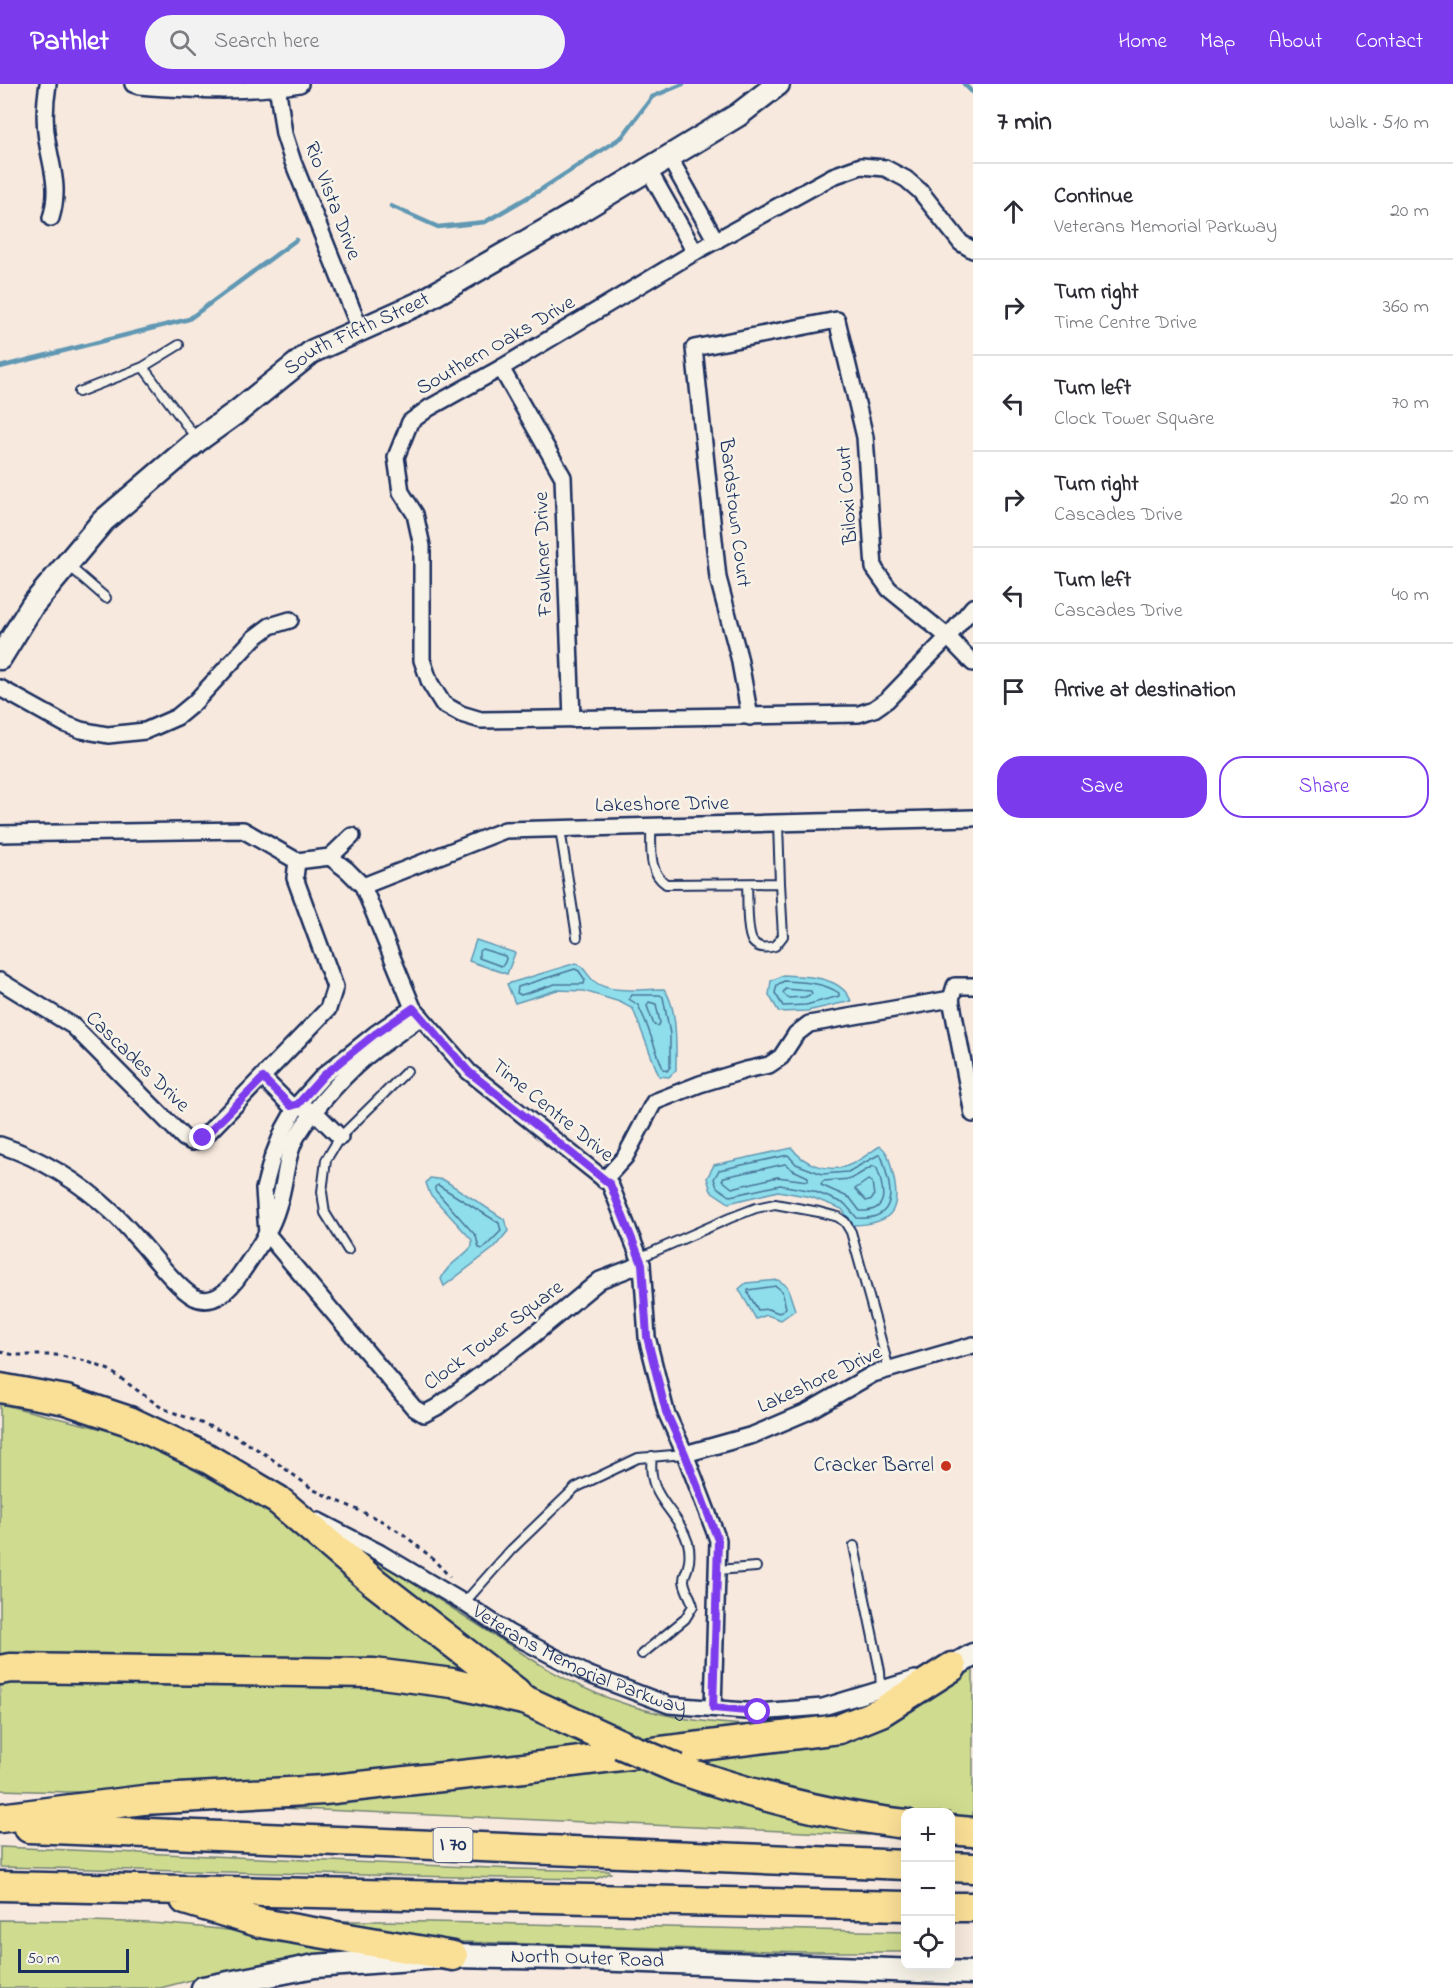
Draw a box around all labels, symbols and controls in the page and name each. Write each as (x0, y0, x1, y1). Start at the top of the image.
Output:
search box (145, 15, 565, 69)
text: Pathlet (30, 22, 109, 63)
icon: search (166, 26, 199, 59)
text: Search here (214, 26, 319, 58)
text: Home (1118, 27, 1167, 57)
text: Map (1200, 27, 1235, 57)
text: About (1268, 27, 1322, 57)
text: Contact (1355, 27, 1423, 57)
text: 7 min (997, 104, 1052, 142)
text: Walk · 510 m (1329, 109, 1429, 138)
street label: Rio Vista Drive (296, 138, 369, 265)
text: Continue (1054, 181, 1133, 213)
icon: ahead (997, 195, 1030, 228)
text: 20 m (1390, 197, 1429, 226)
text: Veterans Memorial Parkway (1054, 213, 1277, 242)
text: Turn right (1054, 277, 1139, 309)
street label: South Fifth Street (278, 285, 436, 383)
street label: Southern Oaks Drive (411, 288, 582, 404)
icon: right (997, 291, 1030, 324)
text: 360 m (1383, 293, 1429, 322)
text: Time Centre Drive (1054, 309, 1197, 338)
text: Turn left (1054, 373, 1131, 405)
icon: left (997, 387, 1030, 420)
text: 70 m (1392, 389, 1429, 418)
text: Clock Tower Square (1054, 405, 1214, 434)
street label: Bardstown Court (710, 436, 758, 589)
street label: Biloxi Court (830, 445, 866, 546)
text: Turn right (1054, 469, 1139, 501)
icon: right (997, 483, 1030, 516)
text: 20 m (1390, 485, 1429, 514)
street label: Faulkner Drive (527, 490, 561, 618)
text: Cascades Drive (1054, 501, 1183, 530)
text: Turn left (1054, 565, 1131, 597)
icon: left (997, 579, 1030, 612)
text: 40 m (1392, 581, 1429, 610)
text: Cascades Drive (1054, 597, 1183, 626)
icon: arrive (997, 675, 1030, 708)
text: Arrive at destination (1054, 675, 1236, 707)
button: Save (997, 756, 1207, 818)
button: Share (1219, 756, 1429, 818)
street label: Lakeshore Drive (595, 789, 730, 821)
street label: Cascades Drive (78, 1004, 196, 1120)
street label: Time Centre Drive (484, 1052, 620, 1170)
route end (189, 1124, 215, 1150)
street label: Clock Tower Square (418, 1273, 571, 1399)
street label: Lakeshore Drive (753, 1338, 888, 1422)
place label: Cracker Barrel (814, 1451, 934, 1481)
marker: Cracker Barrel (939, 1459, 953, 1473)
street label: Veterans Memorial Parkway (465, 1597, 687, 1723)
route start (744, 1698, 770, 1724)
map controls (901, 1808, 955, 1970)
button: + (901, 1808, 955, 1862)
road number: I 70 (434, 1828, 472, 1862)
button: − (901, 1862, 955, 1916)
button: locate (901, 1916, 955, 1970)
street label: North Outer Road (510, 1942, 665, 1977)
scale bar (18, 1946, 129, 1974)
text: 50 m (27, 1947, 59, 1971)

